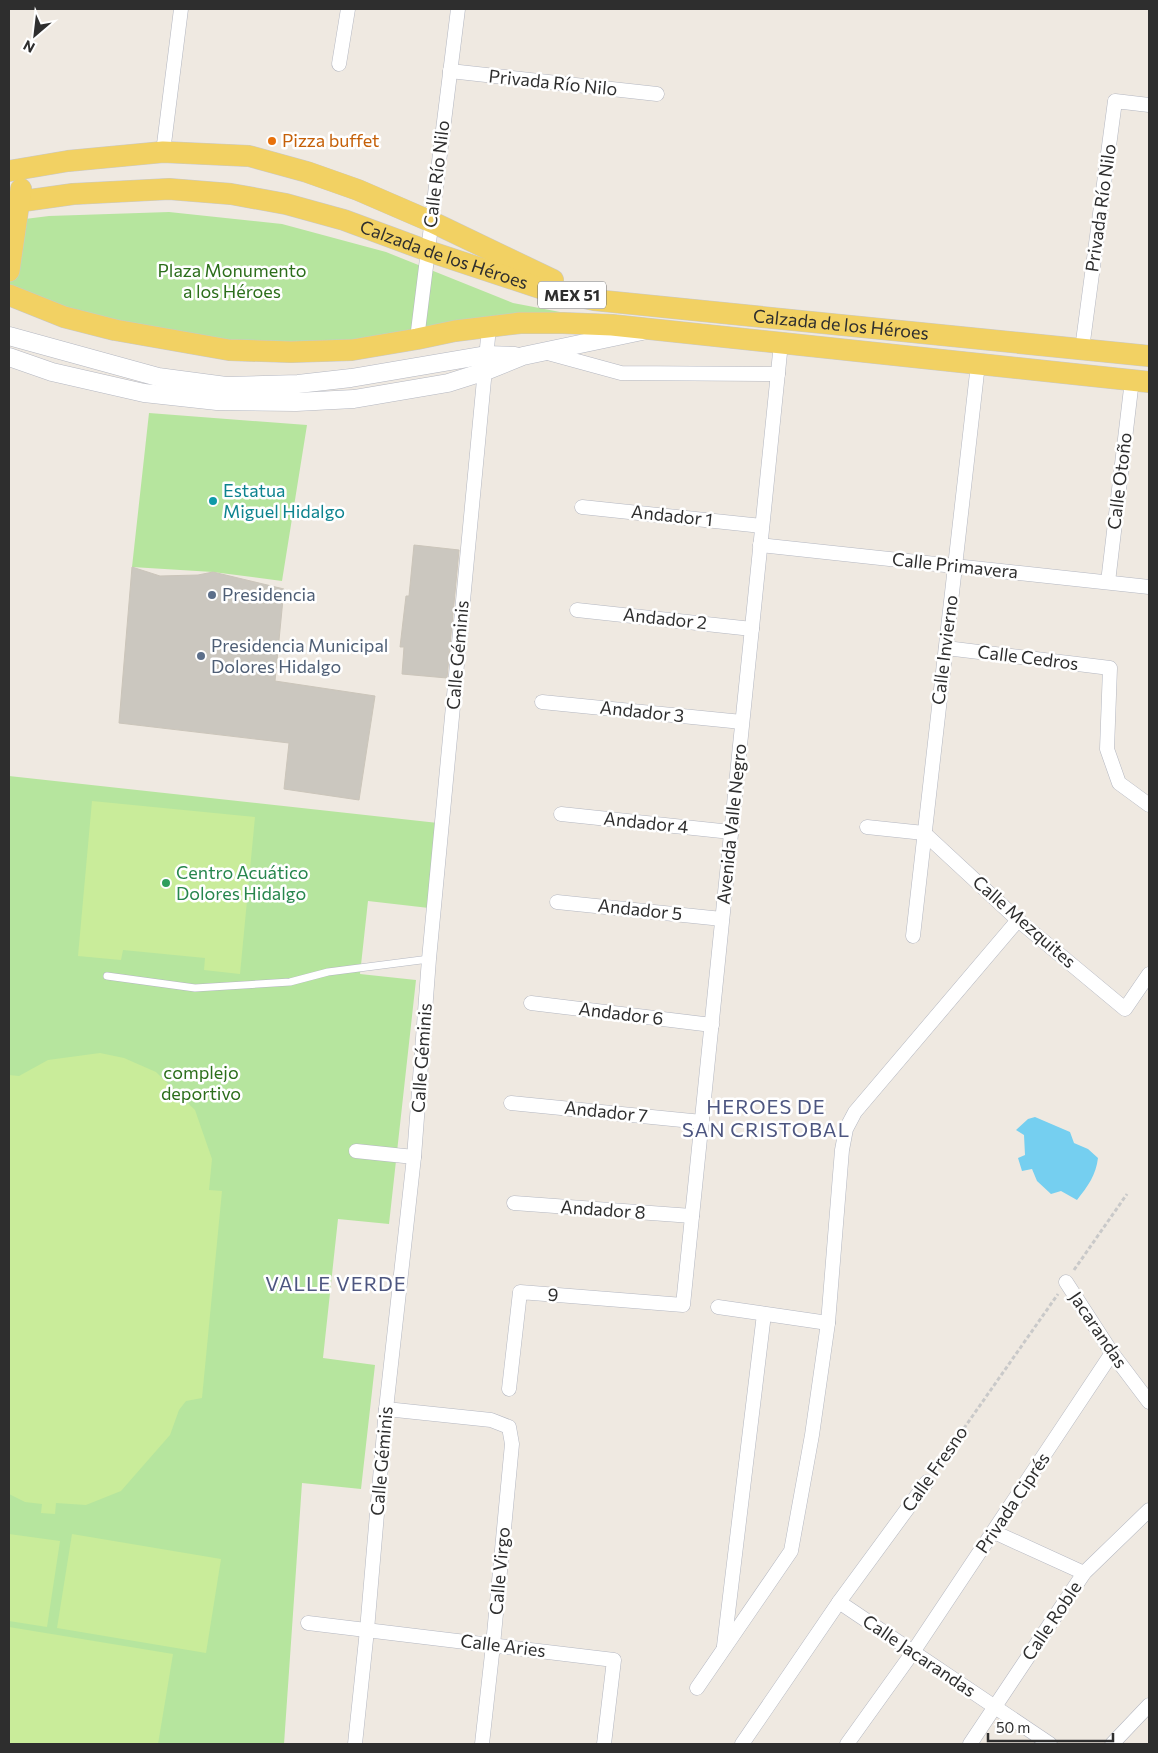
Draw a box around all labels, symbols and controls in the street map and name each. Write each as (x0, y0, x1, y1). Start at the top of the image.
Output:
north arrow (10, 10, 60, 60)
text: N (20, 37, 37, 57)
street label: Privada Río Nilo (488, 64, 619, 100)
street label: Calle Río Nilo (418, 119, 454, 229)
place label: Pizza buffet (282, 129, 380, 151)
marker: Pizza buffet (266, 135, 278, 147)
street label: Privada Río Nilo (1080, 142, 1120, 273)
street label: Calzada de los Héroes (357, 215, 531, 293)
park label: Plaza Monumento a los Héroes (158, 259, 306, 302)
road number: MEX 51 (538, 282, 606, 308)
street label: Calzada de los Héroes (752, 304, 930, 344)
street label: Calle Otoño (1102, 431, 1136, 531)
place label: Estatua Miguel Hidalgo (223, 479, 345, 522)
marker: Estatua Miguel Hidalgo (207, 495, 219, 507)
street label: Andador 1 (630, 500, 714, 530)
street label: Calle Primavera (891, 547, 1019, 583)
place label: Presidencia (222, 583, 316, 605)
marker: Presidencia (206, 589, 218, 601)
street label: Calle Invierno (926, 594, 962, 706)
street label: Calle Géminis (441, 599, 473, 711)
street label: Andador 2 (622, 603, 708, 633)
place label: Presidencia Municipal Dolores Hidalgo (211, 634, 388, 677)
street label: Calle Cedros (976, 640, 1080, 674)
marker: Presidencia Municipal Dolores Hidalgo (195, 650, 207, 662)
street label: Andador 3 (599, 696, 685, 726)
street label: Avenida Valle Negro (712, 742, 750, 905)
street label: Andador 4 (603, 807, 690, 837)
place label: Centro Acuático Dolores Hidalgo (176, 861, 309, 904)
street label: Calle Mezquites (969, 870, 1081, 972)
marker: Centro Acuático Dolores Hidalgo (160, 877, 172, 889)
street label: Andador 5 (597, 894, 683, 924)
street label: Andador 6 (577, 997, 665, 1029)
street label: Calle Géminis (406, 1002, 436, 1114)
park label: complejo deportivo (161, 1061, 241, 1104)
district label: HEROES DE SAN CRISTOBAL (682, 1094, 850, 1141)
street label: Andador 7 (563, 1096, 649, 1126)
street label: Andador 8 (560, 1195, 646, 1223)
district label: VALLE VERDE (265, 1271, 407, 1295)
street label: 9 (547, 1283, 559, 1305)
street label: Jacarandas (1065, 1287, 1132, 1372)
street label: Calle Géminis (365, 1405, 397, 1517)
street label: Calle Fresno (897, 1421, 972, 1516)
street label: Privada Ciprés (970, 1448, 1054, 1557)
street label: Calle Virgo (484, 1526, 514, 1616)
street label: Calle Roble (1017, 1577, 1086, 1664)
street label: Calle Jacarandas (859, 1609, 980, 1701)
street label: Calle Aries (459, 1629, 547, 1661)
scale bar (988, 1710, 1113, 1742)
text: 50 m (996, 1718, 1030, 1736)

